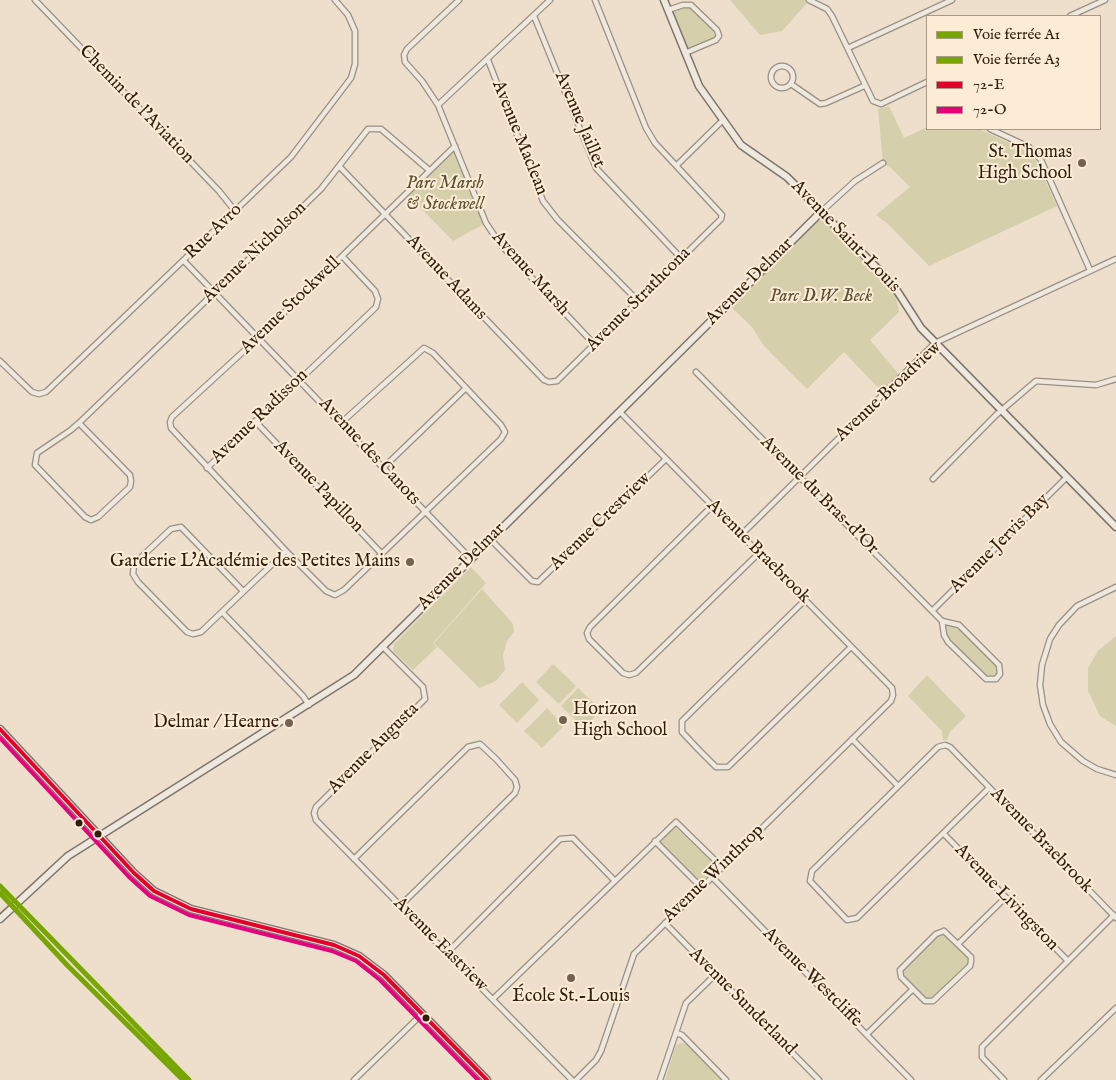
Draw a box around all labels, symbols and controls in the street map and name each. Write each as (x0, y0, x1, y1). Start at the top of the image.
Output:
legend (926, 15, 1101, 130)
text: Voie ferrée A1 (973, 25, 1060, 44)
street label: Chemin de l'Aviation (74, 41, 198, 169)
text: Voie ferrée A3 (973, 50, 1060, 69)
street label: Avenue Jaillet (549, 69, 609, 171)
text: 72-E (973, 75, 1004, 94)
street label: Avenue Maclean (486, 77, 552, 199)
text: 72-O (973, 100, 1006, 119)
place label: St. Thomas High School (978, 142, 1072, 184)
marker: St. Thomas High School (1076, 157, 1088, 169)
park label: Parc Marsh & Stockwell (406, 173, 484, 215)
street label: Avenue Saint-Louis (786, 176, 904, 298)
street label: Avenue Nicholson (198, 198, 312, 308)
street label: Rue Avro (181, 199, 247, 265)
street label: Avenue Marsh (486, 227, 574, 321)
street label: Avenue Adams (401, 231, 491, 325)
street label: Avenue Delmar (702, 234, 798, 330)
street label: Avenue Strathcona (582, 243, 696, 357)
street label: Avenue Stockwell (236, 253, 346, 359)
park label: Parc D.W. Beck (770, 286, 872, 308)
street label: Avenue Broadview (831, 337, 947, 447)
street label: Avenue Radisson (207, 365, 313, 469)
street label: Avenue des Canots (314, 394, 424, 510)
street label: Avenue du Bras-d'Or (755, 432, 883, 560)
street label: Avenue Papillon (268, 436, 368, 538)
street label: Avenue Crestview (546, 468, 656, 576)
street label: Avenue Jervis Bay (946, 490, 1054, 598)
street label: Avenue Braebrook (701, 495, 815, 609)
street label: Avenue Delmar (414, 519, 510, 615)
place label: Garderie L'Académie des Petites Mains (110, 551, 400, 573)
marker: Garderie L'Académie des Petites Mains (404, 556, 416, 568)
street label: Avenue Augusta (324, 699, 424, 799)
place label: Horizon High School (573, 699, 667, 742)
place label: Delmar / Hearne (153, 712, 279, 734)
marker: Horizon High School (557, 714, 569, 726)
marker: Delmar / Hearne (283, 717, 295, 729)
street label: Avenue Braebrook (985, 784, 1097, 898)
unlabelled marker (74, 818, 84, 828)
street label: Avenue Winthrop (659, 820, 769, 928)
unlabelled marker (93, 829, 103, 839)
street label: Avenue Livingston (950, 840, 1062, 956)
street label: Avenue Eastview (388, 893, 492, 997)
street label: Avenue Westcliffe (758, 924, 866, 1032)
street label: Avenue Sunderland (684, 944, 800, 1060)
marker: École St.-Louis (565, 972, 577, 984)
place label: École St.-Louis (512, 986, 630, 1008)
unlabelled marker (421, 1013, 431, 1023)

